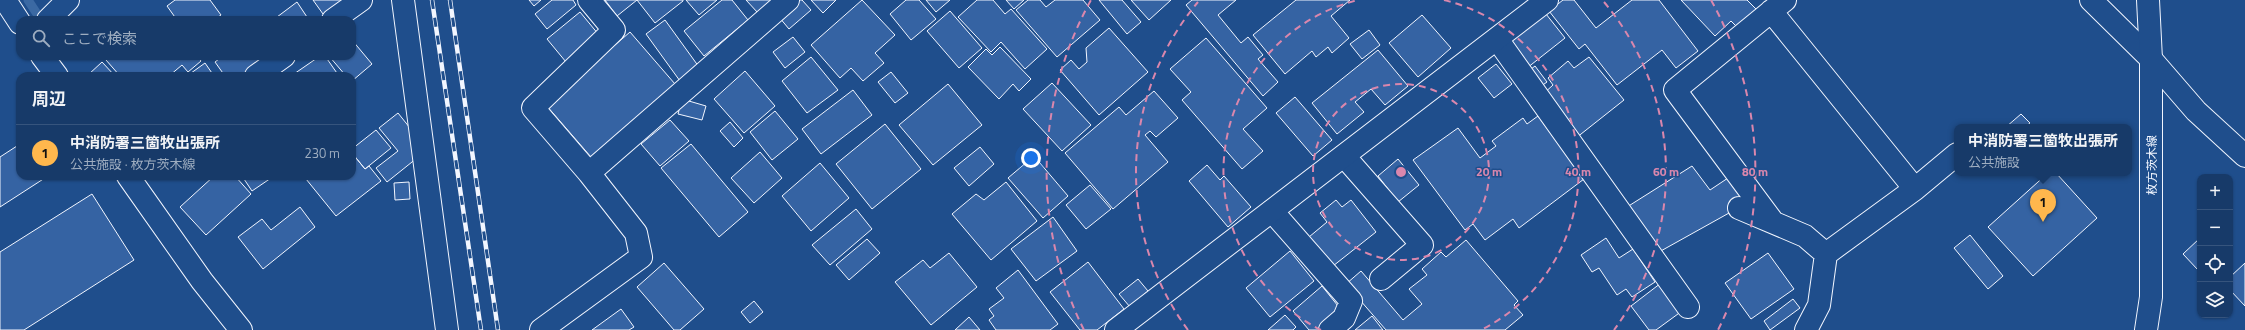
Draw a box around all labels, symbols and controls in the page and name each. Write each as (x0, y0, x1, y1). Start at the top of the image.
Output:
search box (16, 16, 356, 60)
icon: search (30, 27, 52, 49)
text: ここで検索 (62, 27, 137, 50)
text: 周辺 (32, 86, 66, 112)
popup (1954, 124, 2132, 176)
text: 中消防署三箇牧出張所 (1968, 129, 2118, 152)
text: 中消防署三箇牧出張所 (70, 131, 220, 154)
street label: 枚方茨木線 (2142, 135, 2161, 195)
text: 1 (41, 143, 49, 163)
text: 230 m (304, 143, 340, 163)
your location (1021, 148, 1041, 168)
text: 公共施設 (1968, 152, 2020, 172)
text: 公共施設 · 枚方茨木線 (70, 154, 196, 174)
text: 20 m (1476, 162, 1502, 181)
text: 40 m (1565, 162, 1591, 181)
text: 60 m (1653, 162, 1679, 181)
text: 80 m (1742, 162, 1768, 181)
centre of rings (1394, 165, 1408, 179)
map controls (2197, 174, 2233, 318)
button: + (2197, 174, 2233, 210)
pin: 1 (2030, 189, 2056, 222)
button: − (2197, 210, 2233, 246)
button: locate (2197, 246, 2233, 282)
button: layers (2197, 282, 2233, 318)

